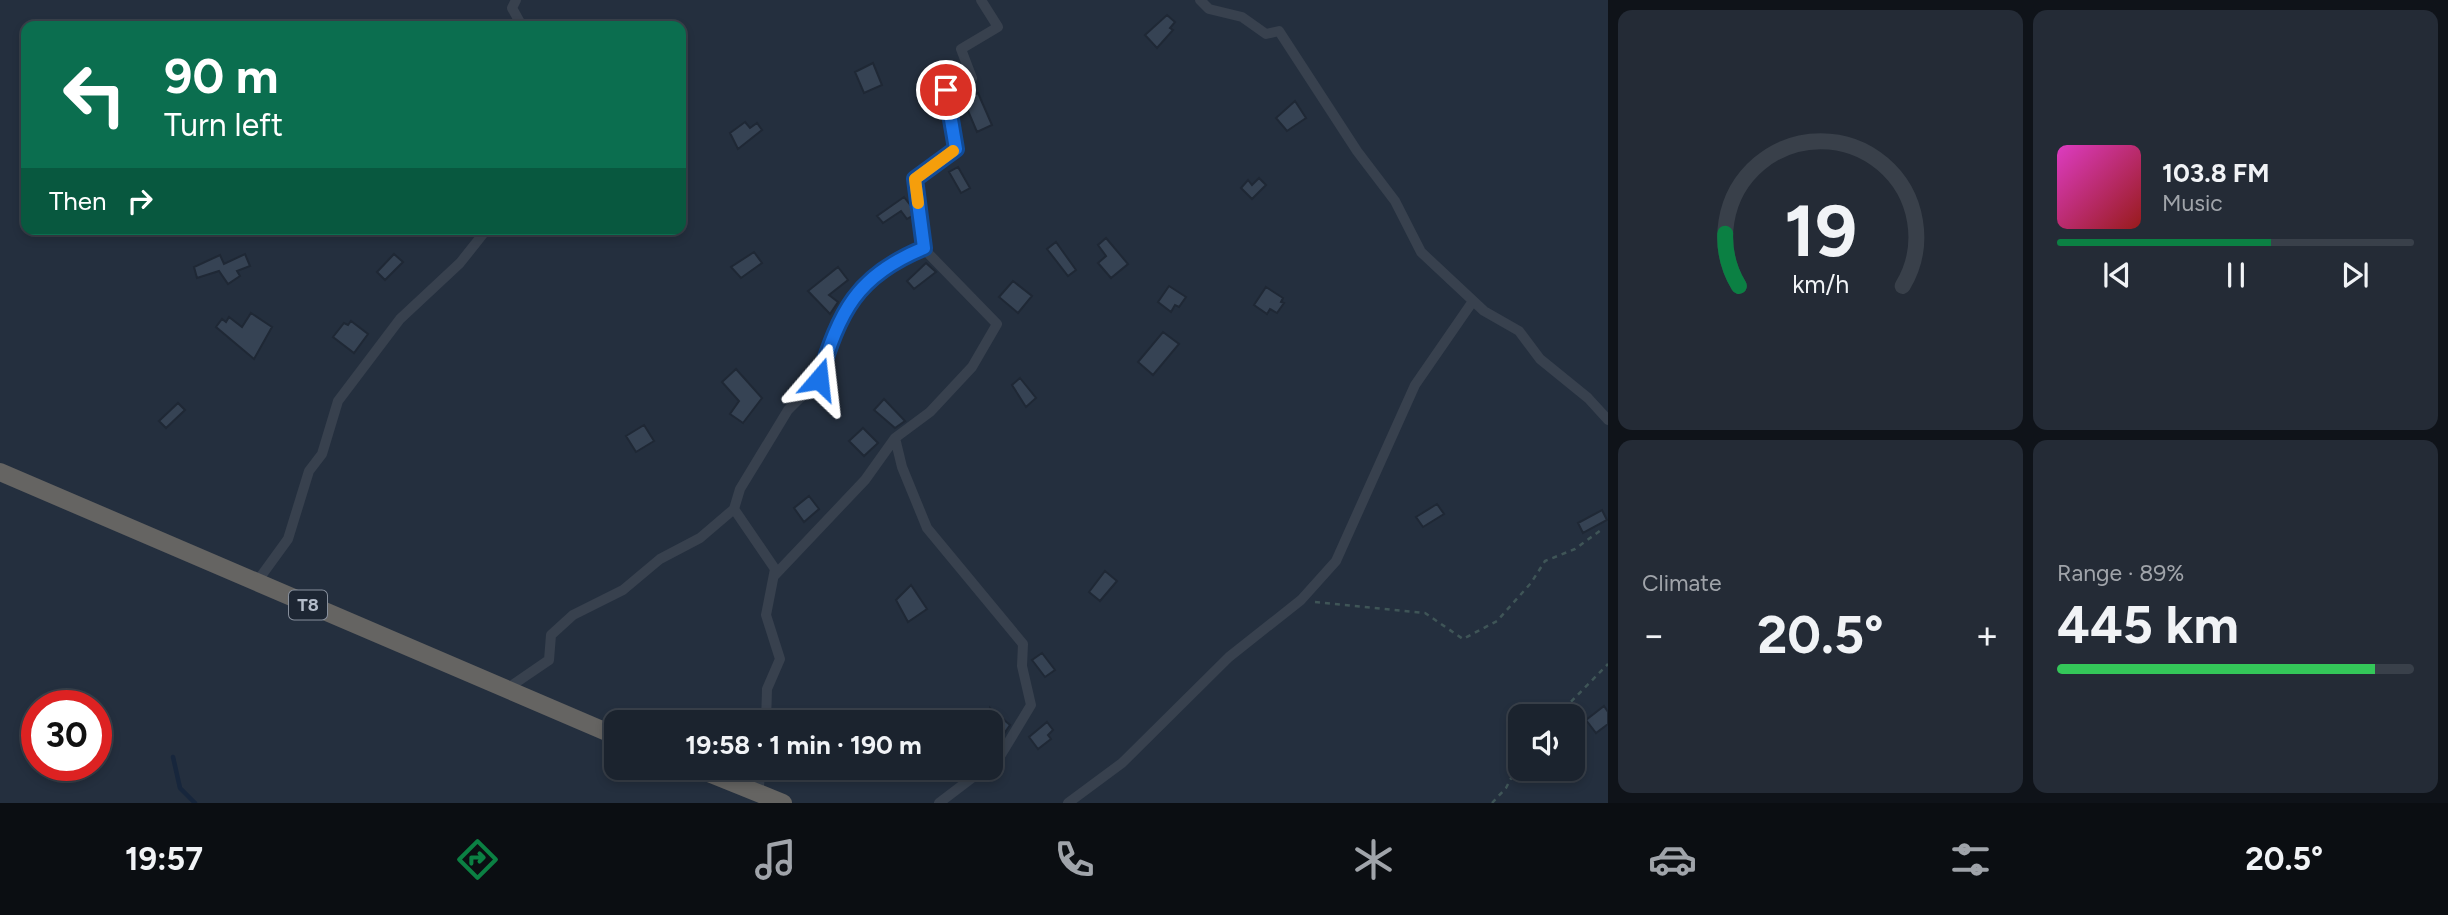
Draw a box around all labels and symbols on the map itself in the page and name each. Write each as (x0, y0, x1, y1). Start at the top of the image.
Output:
pin (916, 60, 976, 120)
position arrow (782, 342, 856, 416)
road number: T8 (289, 590, 327, 620)
speed limit sign: 30 (21, 690, 112, 781)

